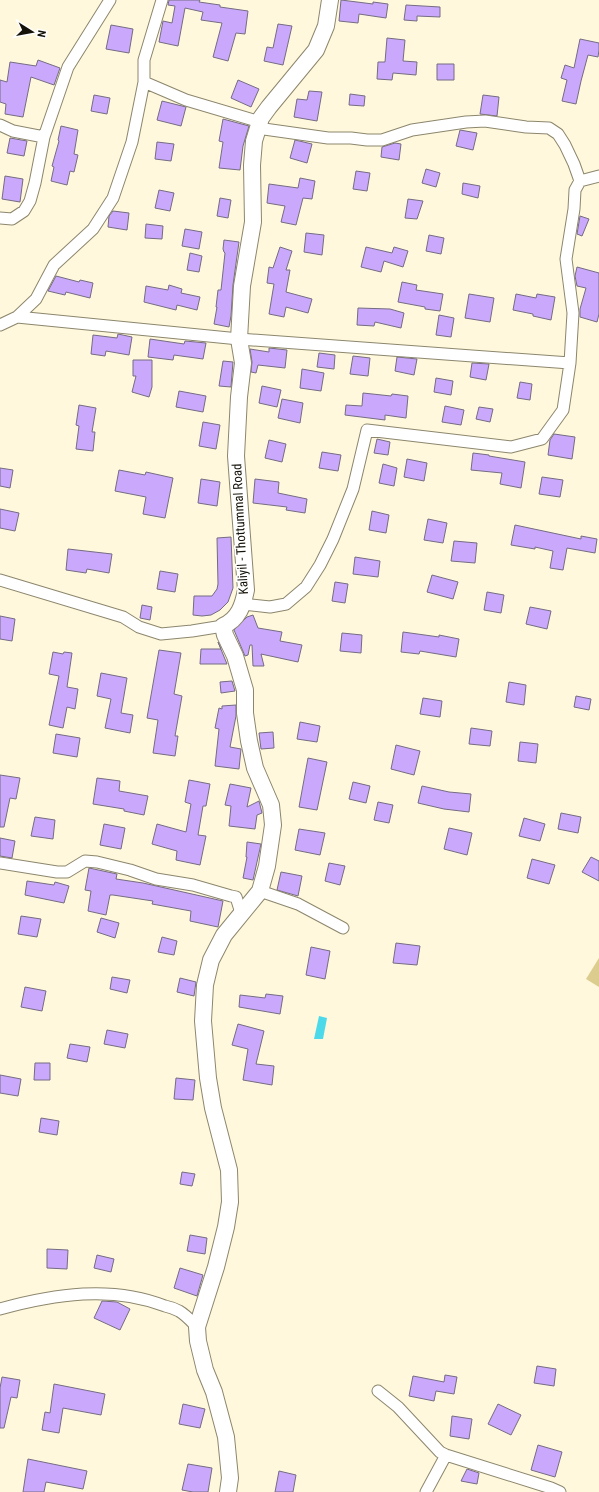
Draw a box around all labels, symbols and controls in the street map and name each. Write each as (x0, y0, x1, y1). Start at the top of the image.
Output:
north arrow (12, 12, 52, 52)
text: N (34, 29, 48, 39)
street label: Kaliyil - Thottummal Road (229, 463, 251, 595)

